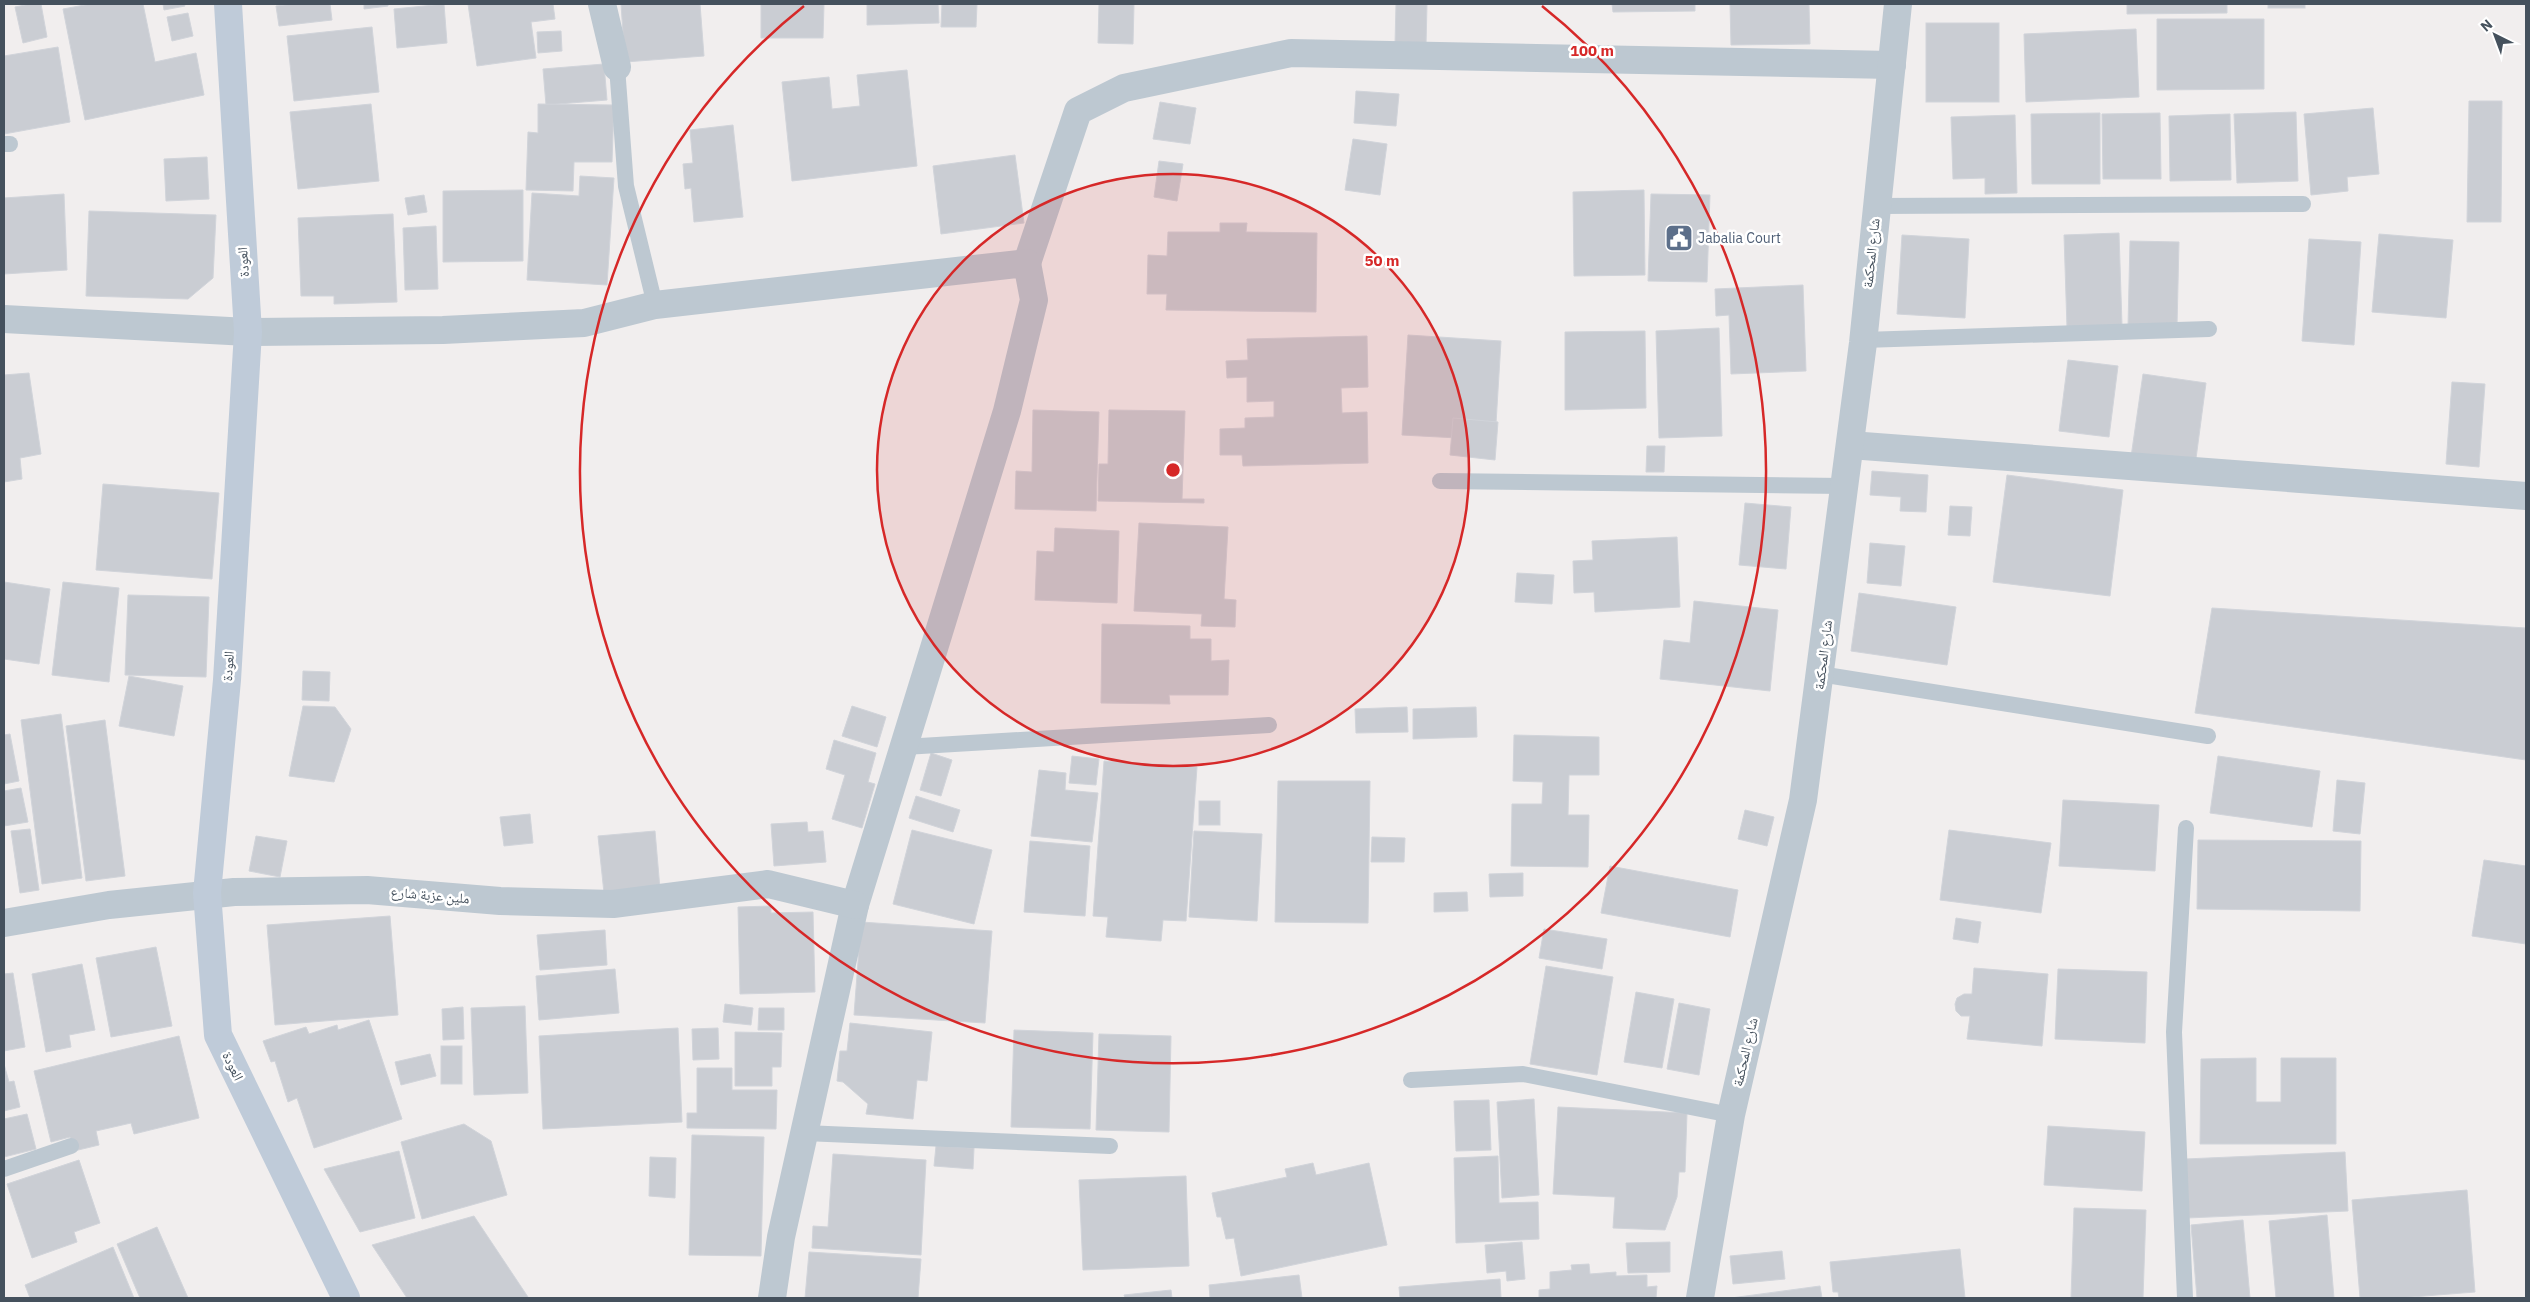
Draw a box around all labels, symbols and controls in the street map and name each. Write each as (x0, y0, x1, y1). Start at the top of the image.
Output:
north arrow (2470, 10, 2520, 60)
text: N (2477, 15, 2496, 35)
text: 100 m (1570, 41, 1614, 60)
street label: شارع المحكمة (1858, 217, 1885, 289)
public building icon: Jabalia Court (1664, 223, 1694, 253)
place label: Jabalia Court (1698, 229, 1781, 247)
street label: العودة (233, 246, 253, 278)
text: 50 m (1365, 251, 1399, 270)
centre of rings (1164, 461, 1182, 479)
street label: شارع المحكمة (1810, 619, 1837, 691)
street label: العودة (218, 650, 238, 682)
street label: ملين عزبة شارع (390, 883, 470, 908)
street label: شارع المحكمة (1728, 1016, 1763, 1088)
street label: العودة (218, 1049, 248, 1083)

